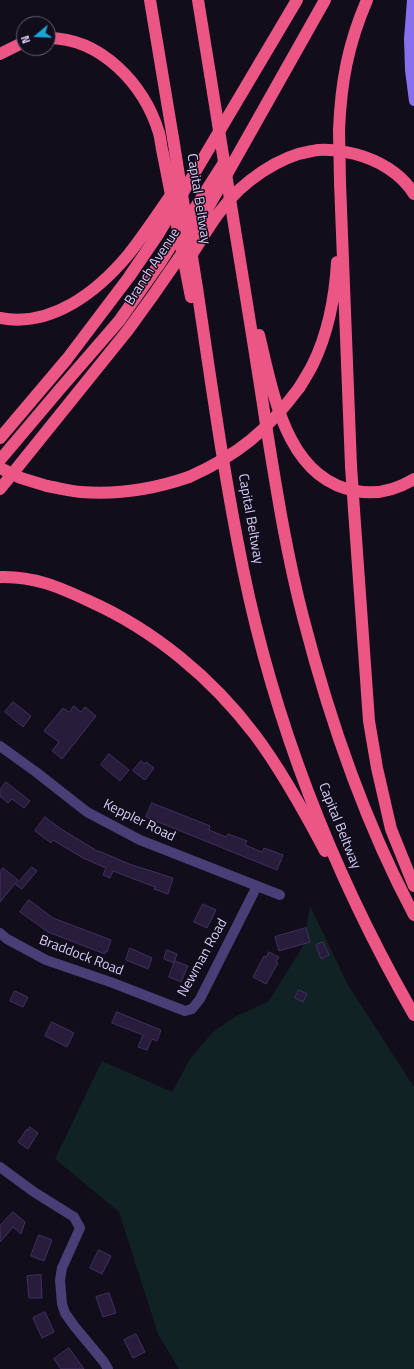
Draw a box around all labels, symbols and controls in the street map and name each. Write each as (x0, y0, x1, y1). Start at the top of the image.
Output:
north arrow (16, 16, 56, 56)
text: N (17, 33, 34, 46)
street label: Capital Beltway (183, 153, 213, 245)
street label: Branch Avenue (122, 225, 184, 309)
street label: Capital Beltway (234, 473, 266, 565)
street label: Capital Beltway (314, 780, 364, 872)
street label: Keppler Road (100, 796, 178, 846)
street label: Newman Road (175, 916, 231, 1000)
street label: Braddock Road (36, 932, 126, 980)

